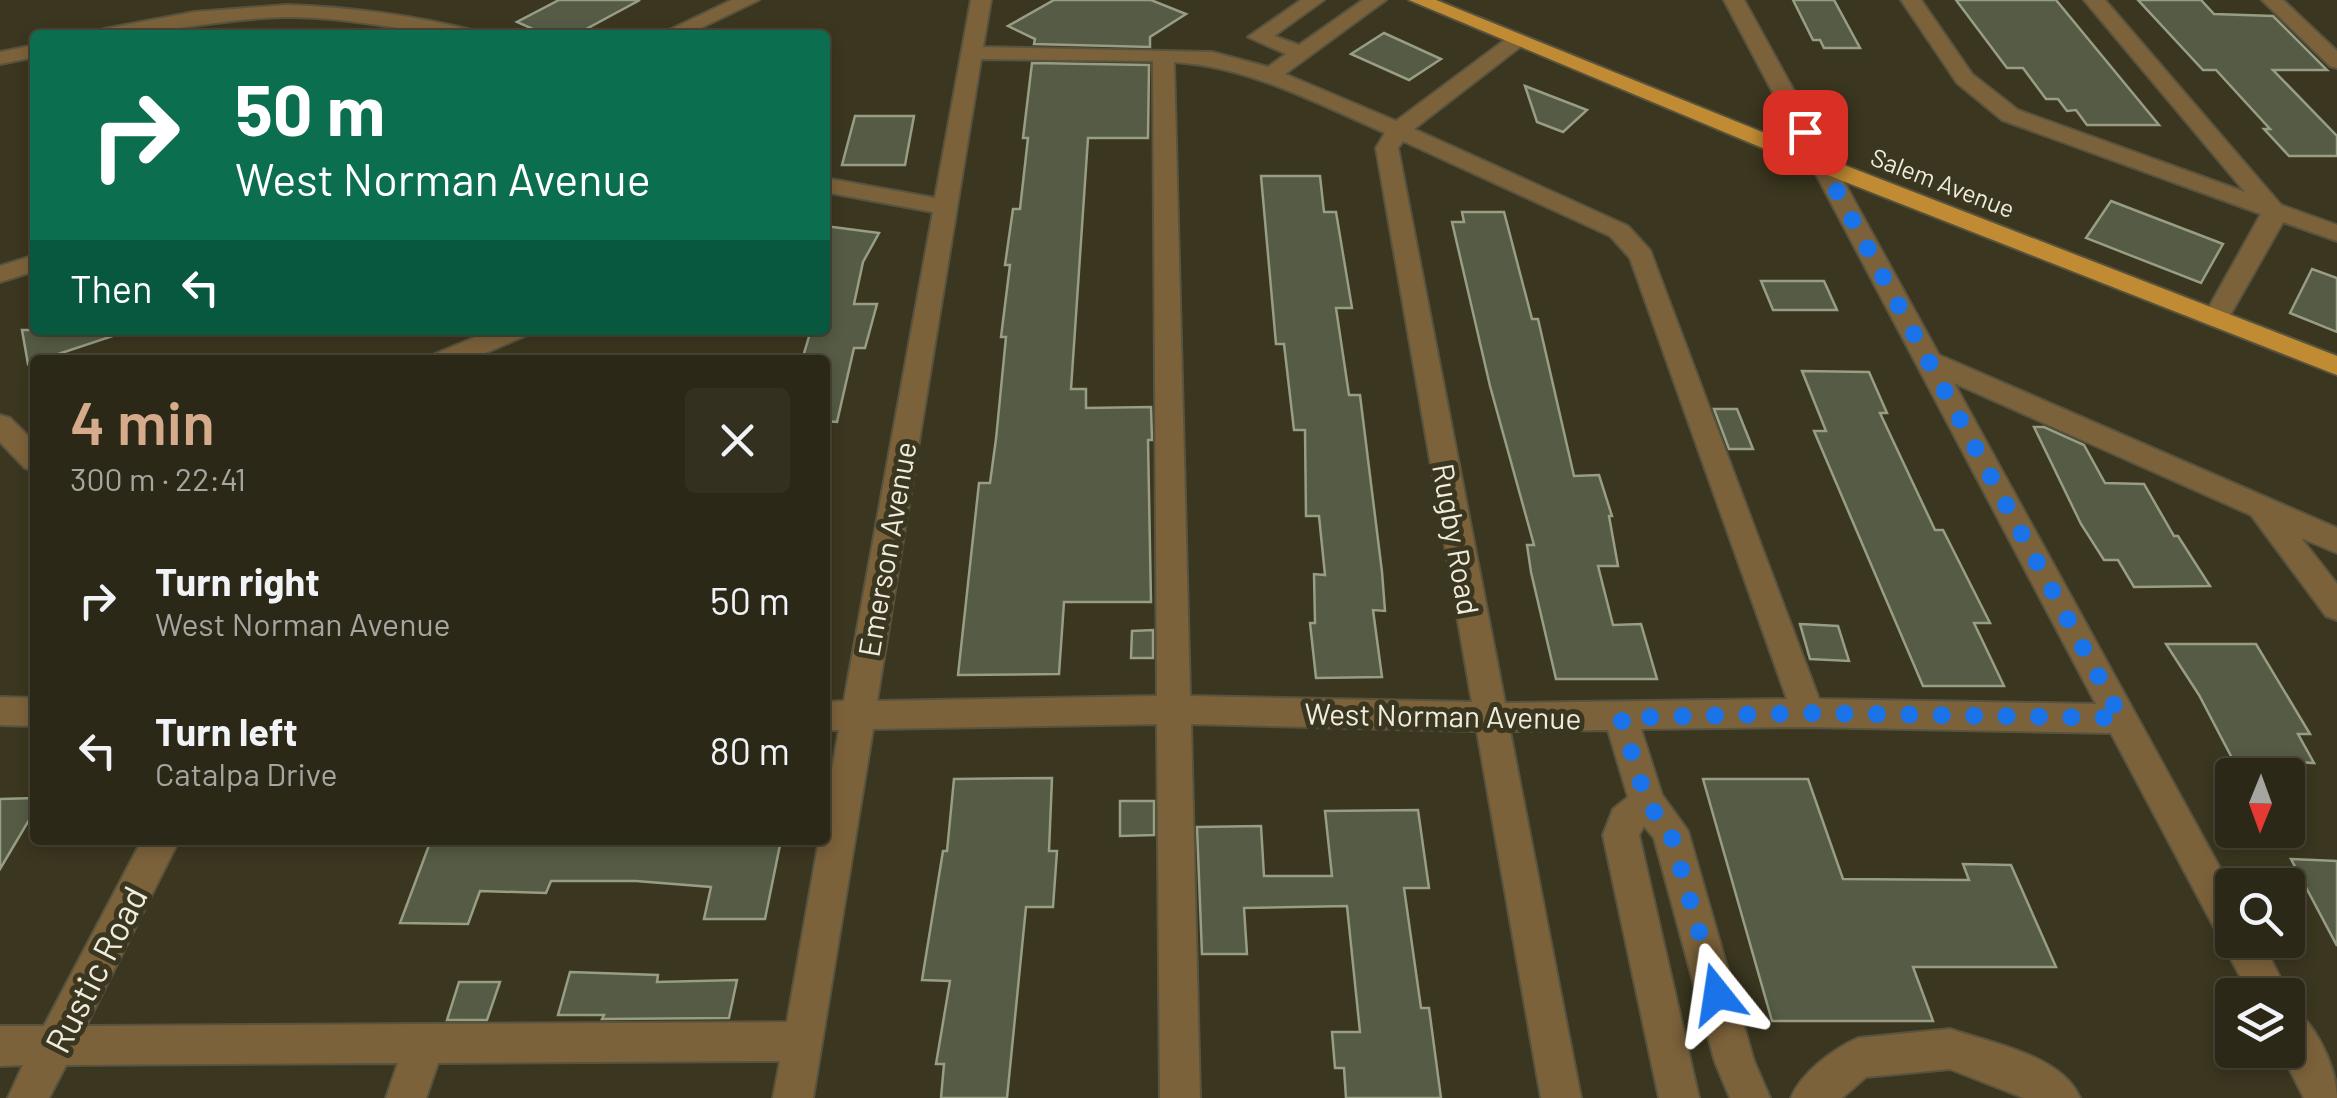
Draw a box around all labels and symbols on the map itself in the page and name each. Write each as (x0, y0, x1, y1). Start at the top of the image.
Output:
pin (1763, 90, 1848, 175)
street label: Salem Avenue (1867, 141, 2019, 223)
street label: Emerson Avenue (849, 439, 923, 659)
street label: Rugby Road (1426, 461, 1488, 617)
street label: West Norman Avenue (1304, 695, 1582, 735)
north arrow (2215, 758, 2305, 848)
street label: Rustic Road (35, 879, 155, 1059)
position arrow (1665, 942, 1769, 1046)

